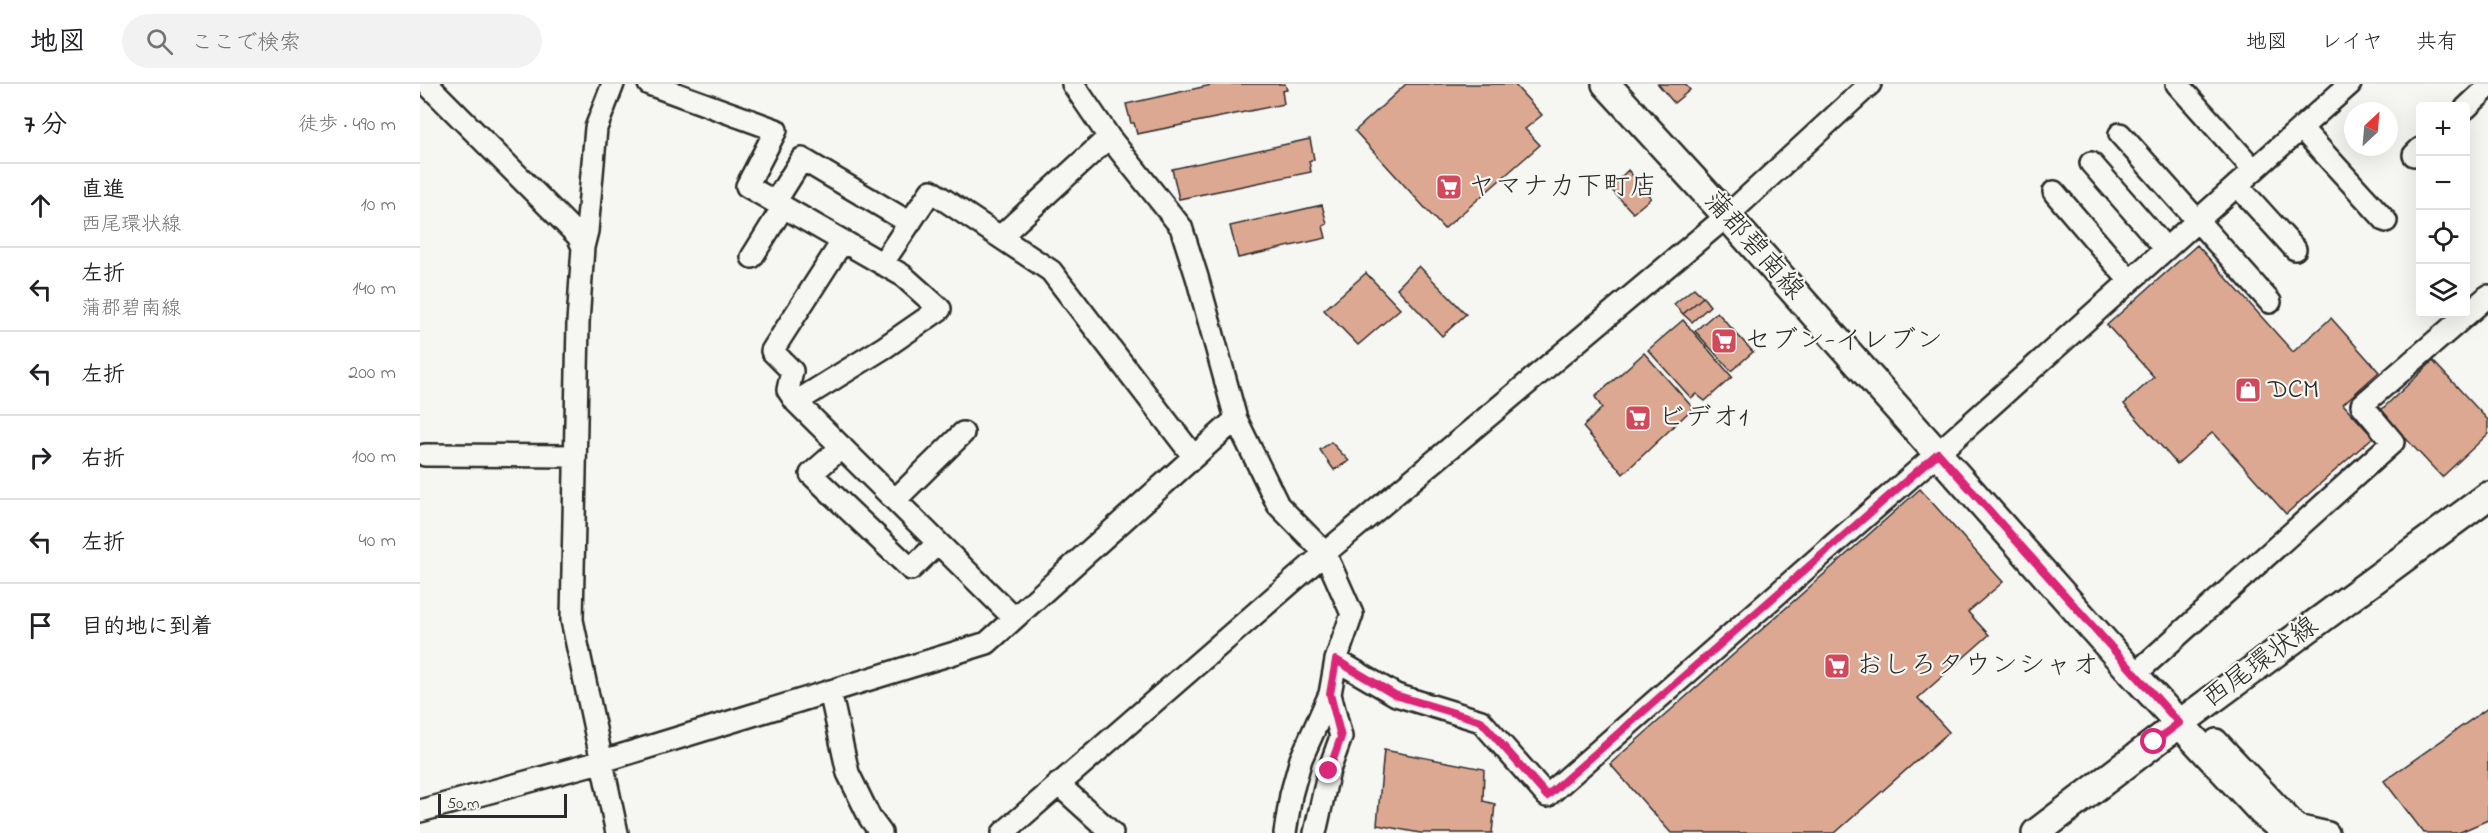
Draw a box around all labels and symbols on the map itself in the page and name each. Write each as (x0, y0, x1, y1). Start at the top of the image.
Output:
north arrow (2344, 102, 2398, 156)
place label: ヤマナカ下町店 (1468, 168, 1657, 207)
supermarket icon: ヤマナカ下町店 (1434, 172, 1464, 202)
street label: 蒲郡碧南線 (1693, 183, 1813, 309)
place label: セブン-イレブン (1744, 322, 1943, 361)
supermarket icon: セブン-イレブン (1709, 326, 1739, 356)
place label: DCM (2267, 371, 2319, 410)
shop icon: DCM (2233, 375, 2263, 405)
place label: ビデオ1 (1658, 399, 1748, 438)
supermarket icon: ビデオ1 (1623, 403, 1653, 433)
street label: 西尾環状線 (2195, 608, 2327, 718)
place label: おしろタウンシャオ (1856, 647, 2099, 686)
supermarket icon: おしろタウンシャオ (1822, 651, 1852, 681)
route start (2140, 728, 2166, 754)
route end (1315, 757, 1341, 783)
scale bar (438, 791, 567, 818)

